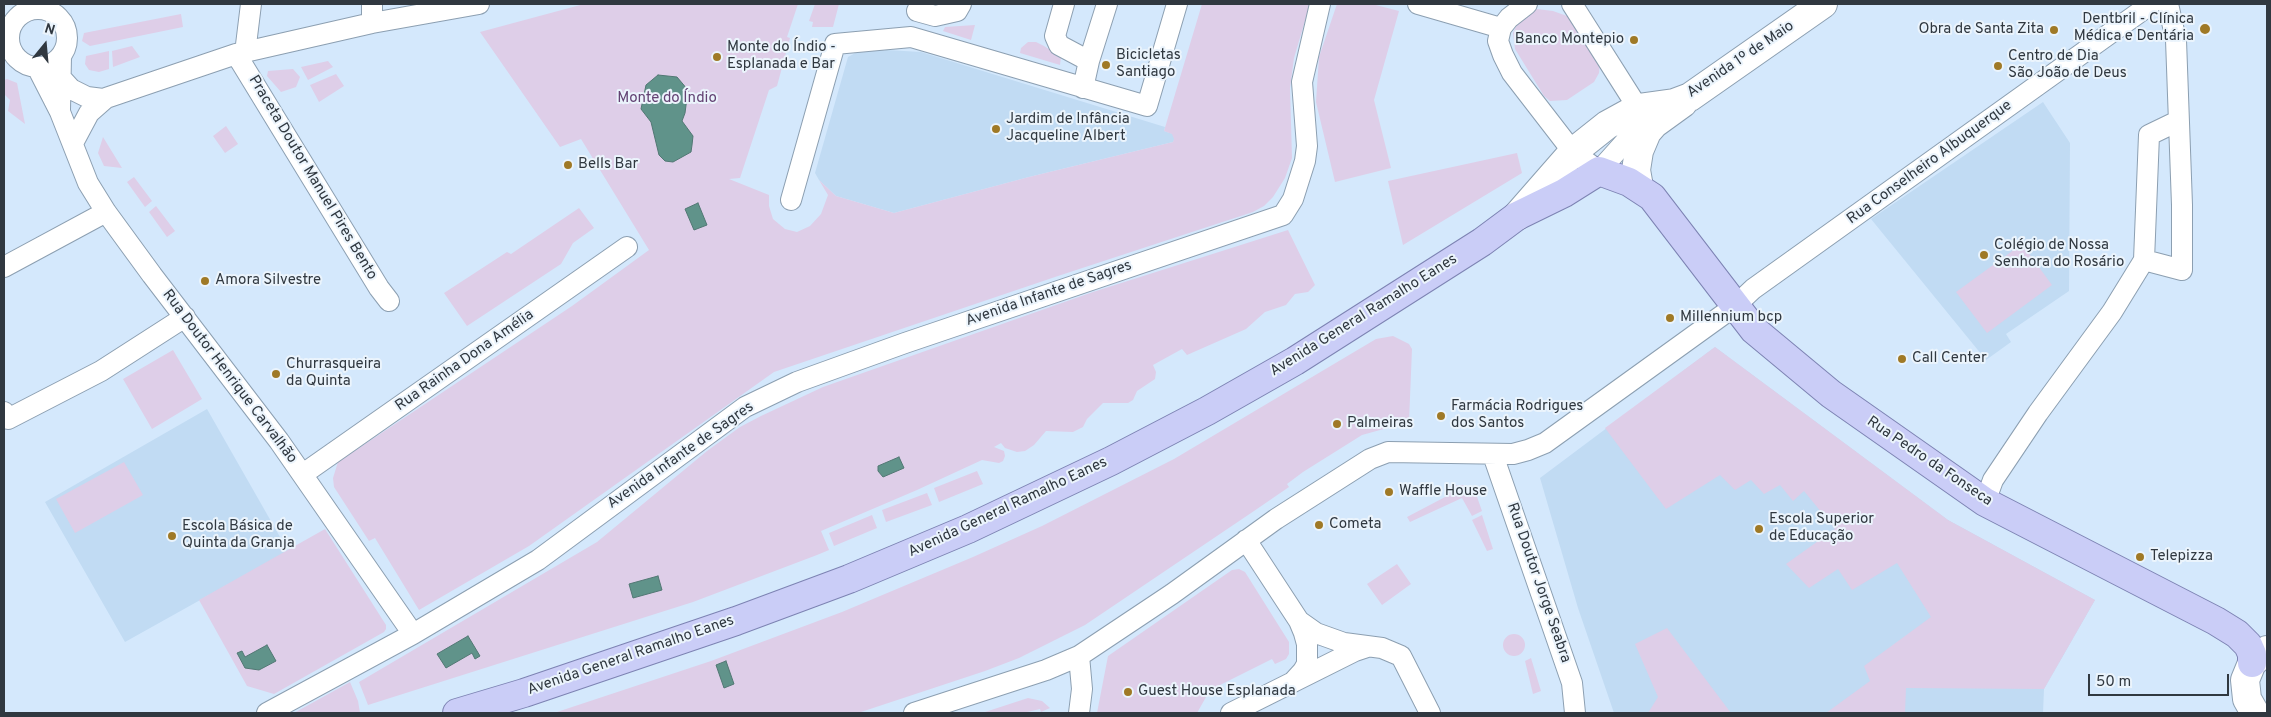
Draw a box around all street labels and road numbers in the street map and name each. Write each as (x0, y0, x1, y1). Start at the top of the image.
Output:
street label: Avenida 1º de Maio (1684, 18, 1798, 102)
street label: Praceta Doutor Manuel Pires Bento (244, 73, 380, 283)
street label: Rua Conselheiro Albuquerque (1844, 97, 2016, 229)
street label: Avenida General Ramalho Eanes (1267, 251, 1461, 381)
street label: Avenida Infante de Sagres (964, 257, 1134, 331)
street label: Rua Doutor Henrique Carvalhão (158, 287, 300, 467)
street label: Rua Rainha Dona Amélia (392, 306, 538, 416)
street label: Avenida Infante de Sagres (604, 399, 758, 513)
street label: Rua Pedro da Fonseca (1863, 413, 1995, 511)
street label: Avenida General Ramalho Eanes (906, 454, 1110, 562)
street label: Rua Doutor Jorge Seabra (1502, 501, 1574, 665)
street label: Avenida General Ramalho Eanes (525, 612, 737, 700)

